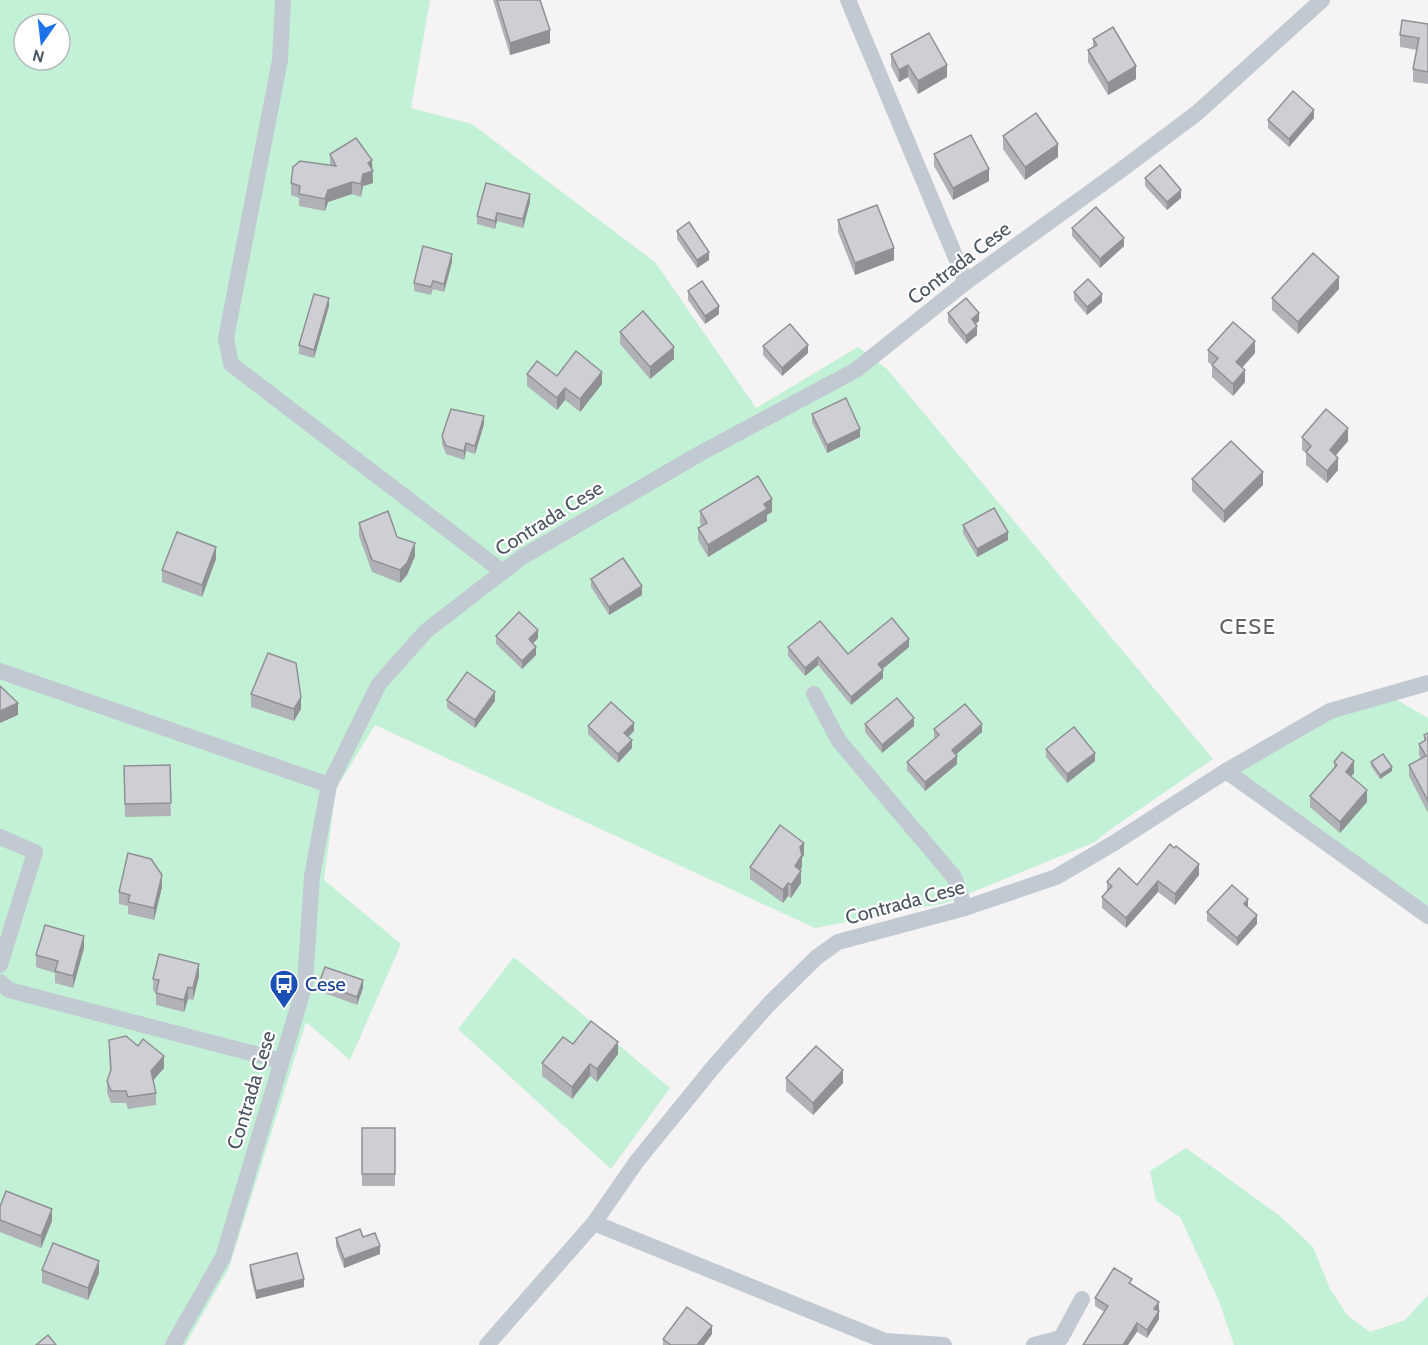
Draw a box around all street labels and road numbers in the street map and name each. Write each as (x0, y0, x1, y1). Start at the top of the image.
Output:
street label: Contrada Cese (903, 217, 1015, 309)
street label: Contrada Cese (491, 475, 607, 561)
street label: Contrada Cese (843, 875, 967, 929)
street label: Contrada Cese (222, 1028, 280, 1152)

